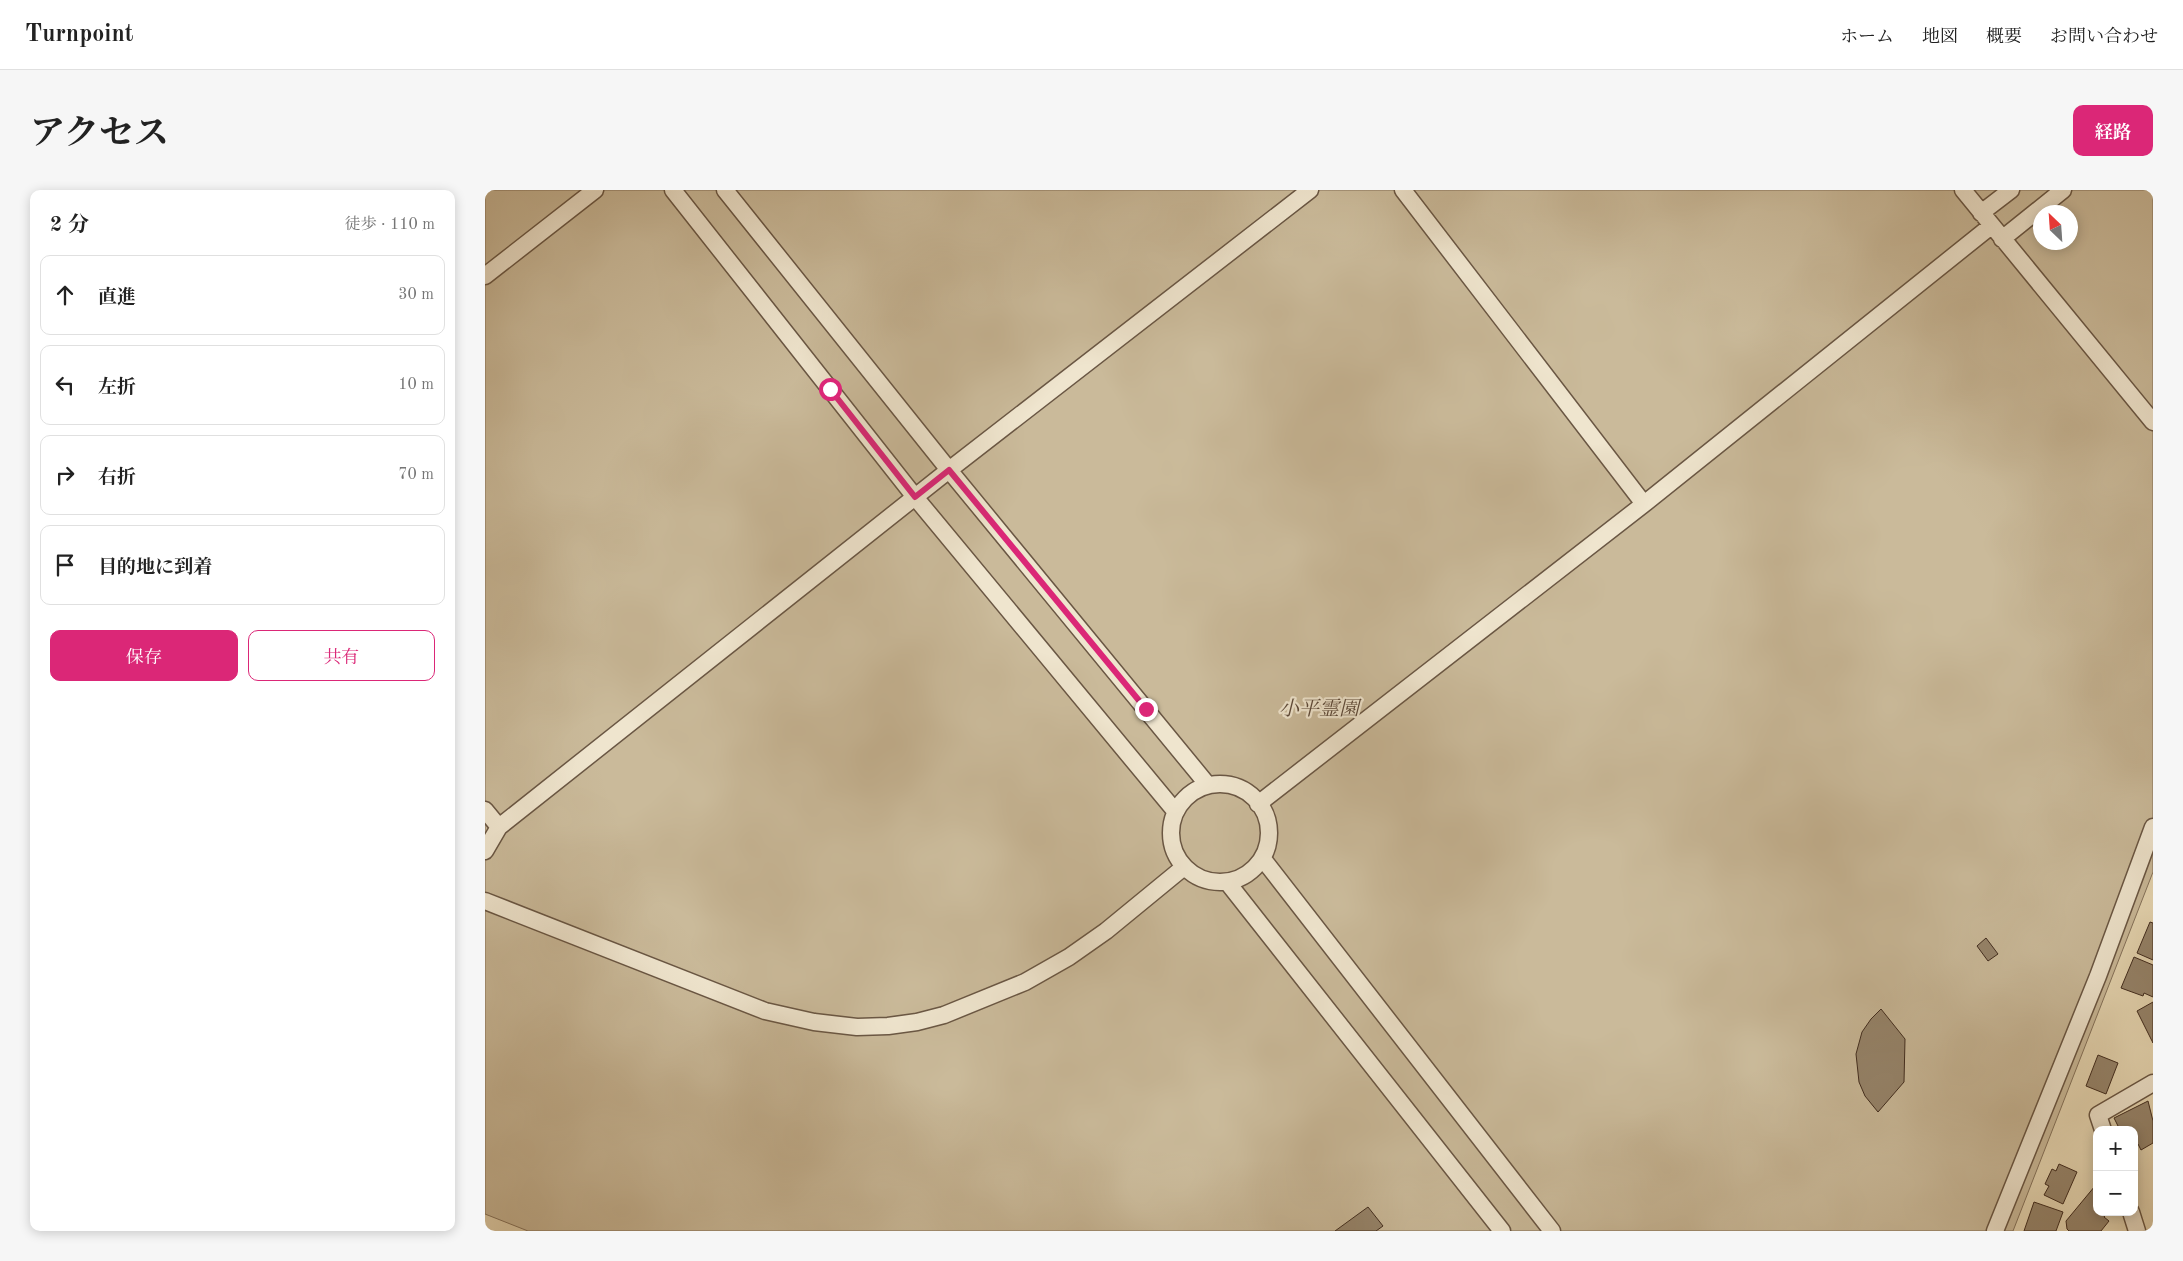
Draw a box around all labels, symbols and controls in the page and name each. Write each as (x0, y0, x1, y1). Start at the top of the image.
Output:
text: Turnpoint (25, 23, 133, 47)
text: ホーム (1840, 28, 1894, 46)
text: 地図 (1922, 28, 1958, 46)
text: 概要 (1986, 28, 2022, 46)
text: お問い合わせ (2050, 28, 2158, 46)
button: 経路 (2073, 105, 2153, 156)
text: アクセス (30, 117, 169, 152)
north arrow (2033, 205, 2078, 250)
text: 2 分 (50, 215, 89, 236)
text: 徒歩 · 110 m (345, 217, 435, 233)
icon: ahead (51, 281, 79, 309)
text: 30 m (398, 287, 434, 303)
text: 直進 (98, 289, 136, 308)
icon: left (51, 371, 79, 399)
text: 10 m (398, 377, 434, 393)
route start (819, 378, 842, 401)
text: 左折 (98, 379, 136, 398)
icon: right (51, 461, 79, 489)
text: 70 m (398, 467, 434, 483)
text: 右折 (98, 469, 136, 488)
icon: arrive (51, 551, 79, 579)
text: 目的地に到着 (98, 559, 212, 578)
button: 保存 (50, 630, 238, 681)
button: 共有 (248, 630, 435, 681)
route end (1135, 698, 1158, 721)
park label: 小平霊園 (1279, 698, 1362, 720)
map controls (2093, 1126, 2138, 1216)
button: + (2093, 1126, 2138, 1171)
button: − (2093, 1171, 2138, 1216)

